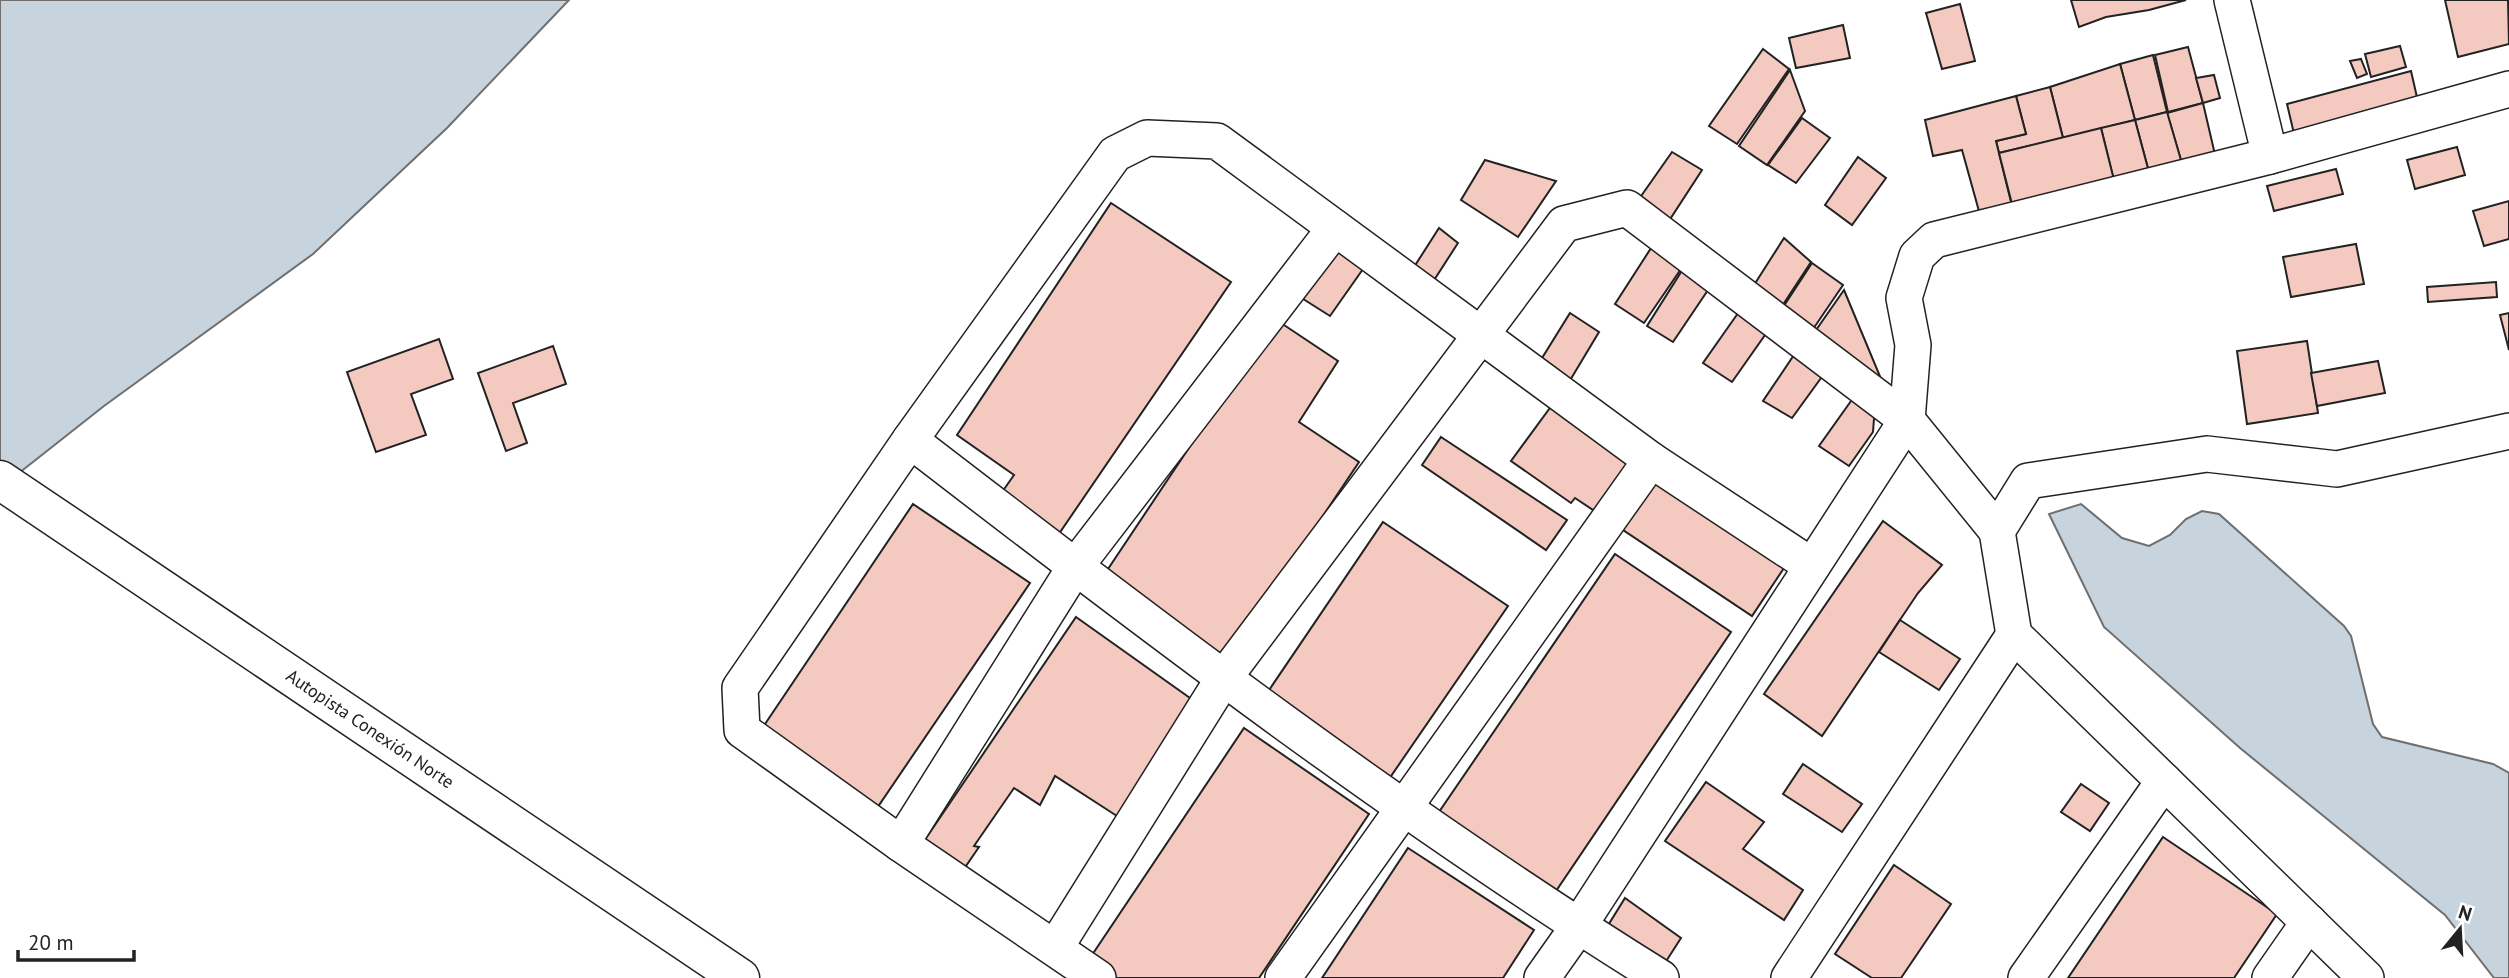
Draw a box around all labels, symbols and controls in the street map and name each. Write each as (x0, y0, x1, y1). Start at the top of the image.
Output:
street label: Autopista Conexión Norte (282, 664, 459, 793)
north arrow (2425, 894, 2495, 964)
text: N (2456, 899, 2475, 926)
scale bar (18, 918, 133, 962)
text: 20 m (28, 929, 74, 956)

